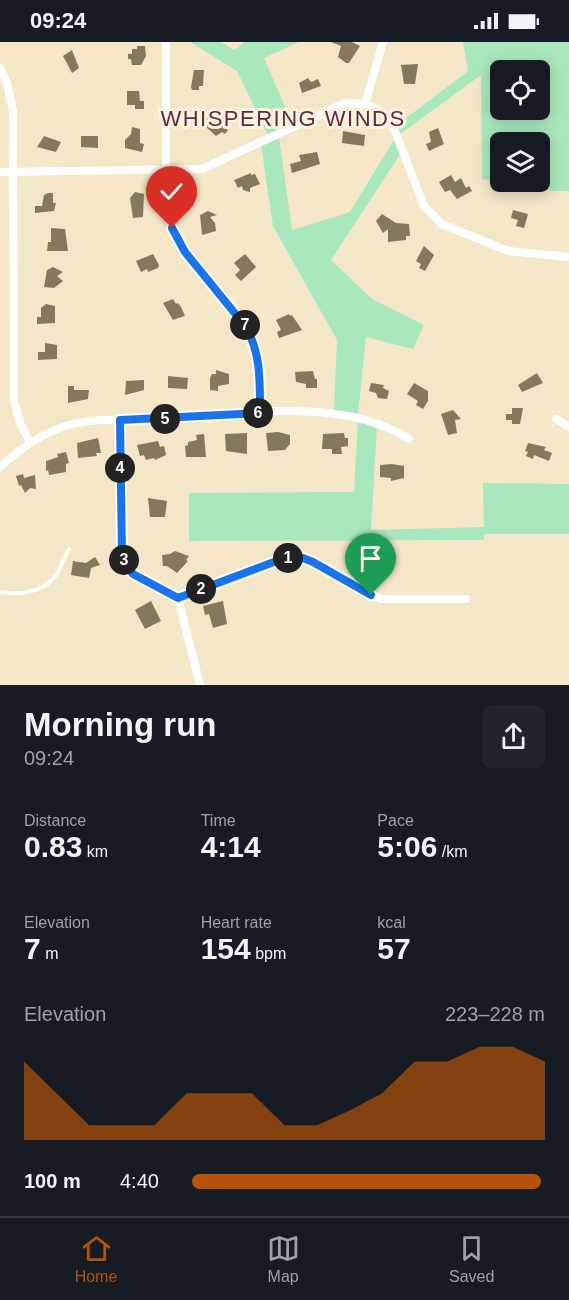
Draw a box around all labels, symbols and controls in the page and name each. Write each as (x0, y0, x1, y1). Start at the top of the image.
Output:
text: 09:24 (30, 8, 86, 33)
map controls (490, 60, 550, 192)
button: locate (490, 60, 550, 120)
district label: WHISPERING WINDS (160, 106, 406, 131)
button: layers (490, 132, 550, 192)
pin (146, 166, 197, 228)
icon: check (155, 175, 188, 208)
pin: 7 (230, 310, 260, 340)
text: 7 (241, 316, 249, 333)
pin: 6 (243, 398, 273, 428)
pin: 5 (150, 404, 180, 434)
text: 6 (254, 404, 262, 421)
text: 5 (161, 410, 169, 427)
pin: 4 (105, 453, 135, 483)
text: 4 (116, 459, 124, 476)
pin (345, 533, 396, 595)
icon: arrive (354, 542, 387, 575)
pin: 1 (273, 543, 303, 573)
pin: 3 (109, 545, 139, 575)
text: 1 (284, 549, 292, 566)
text: 3 (120, 551, 128, 568)
pin: 2 (186, 574, 216, 604)
text: 2 (197, 580, 205, 597)
button: share (482, 705, 545, 768)
text: Morning run (24, 706, 216, 743)
text: 09:24 (24, 747, 74, 769)
text: Distance (24, 812, 86, 829)
text: Time (201, 812, 236, 829)
text: Pace (377, 812, 414, 829)
text: 0.83 (24, 830, 82, 863)
text: 4:14 (201, 830, 261, 863)
text: 5:06 (377, 830, 437, 863)
text: km (82, 843, 108, 860)
text: /km (437, 843, 468, 860)
text: Elevation (24, 914, 90, 931)
text: Heart rate (201, 914, 272, 931)
text: kcal (377, 914, 406, 931)
text: 7 (24, 932, 41, 965)
text: 154 (201, 932, 251, 965)
text: 57 (377, 932, 411, 965)
text: m (41, 945, 58, 962)
text: bpm (251, 945, 286, 962)
text: Elevation (24, 1003, 106, 1025)
text: 223–228 m (445, 1003, 545, 1025)
text: 100 m (24, 1170, 81, 1192)
text: 4:40 (120, 1170, 159, 1192)
tab: Home (75, 1232, 117, 1286)
tab: Map (267, 1232, 300, 1286)
tab: Saved (449, 1232, 494, 1286)

